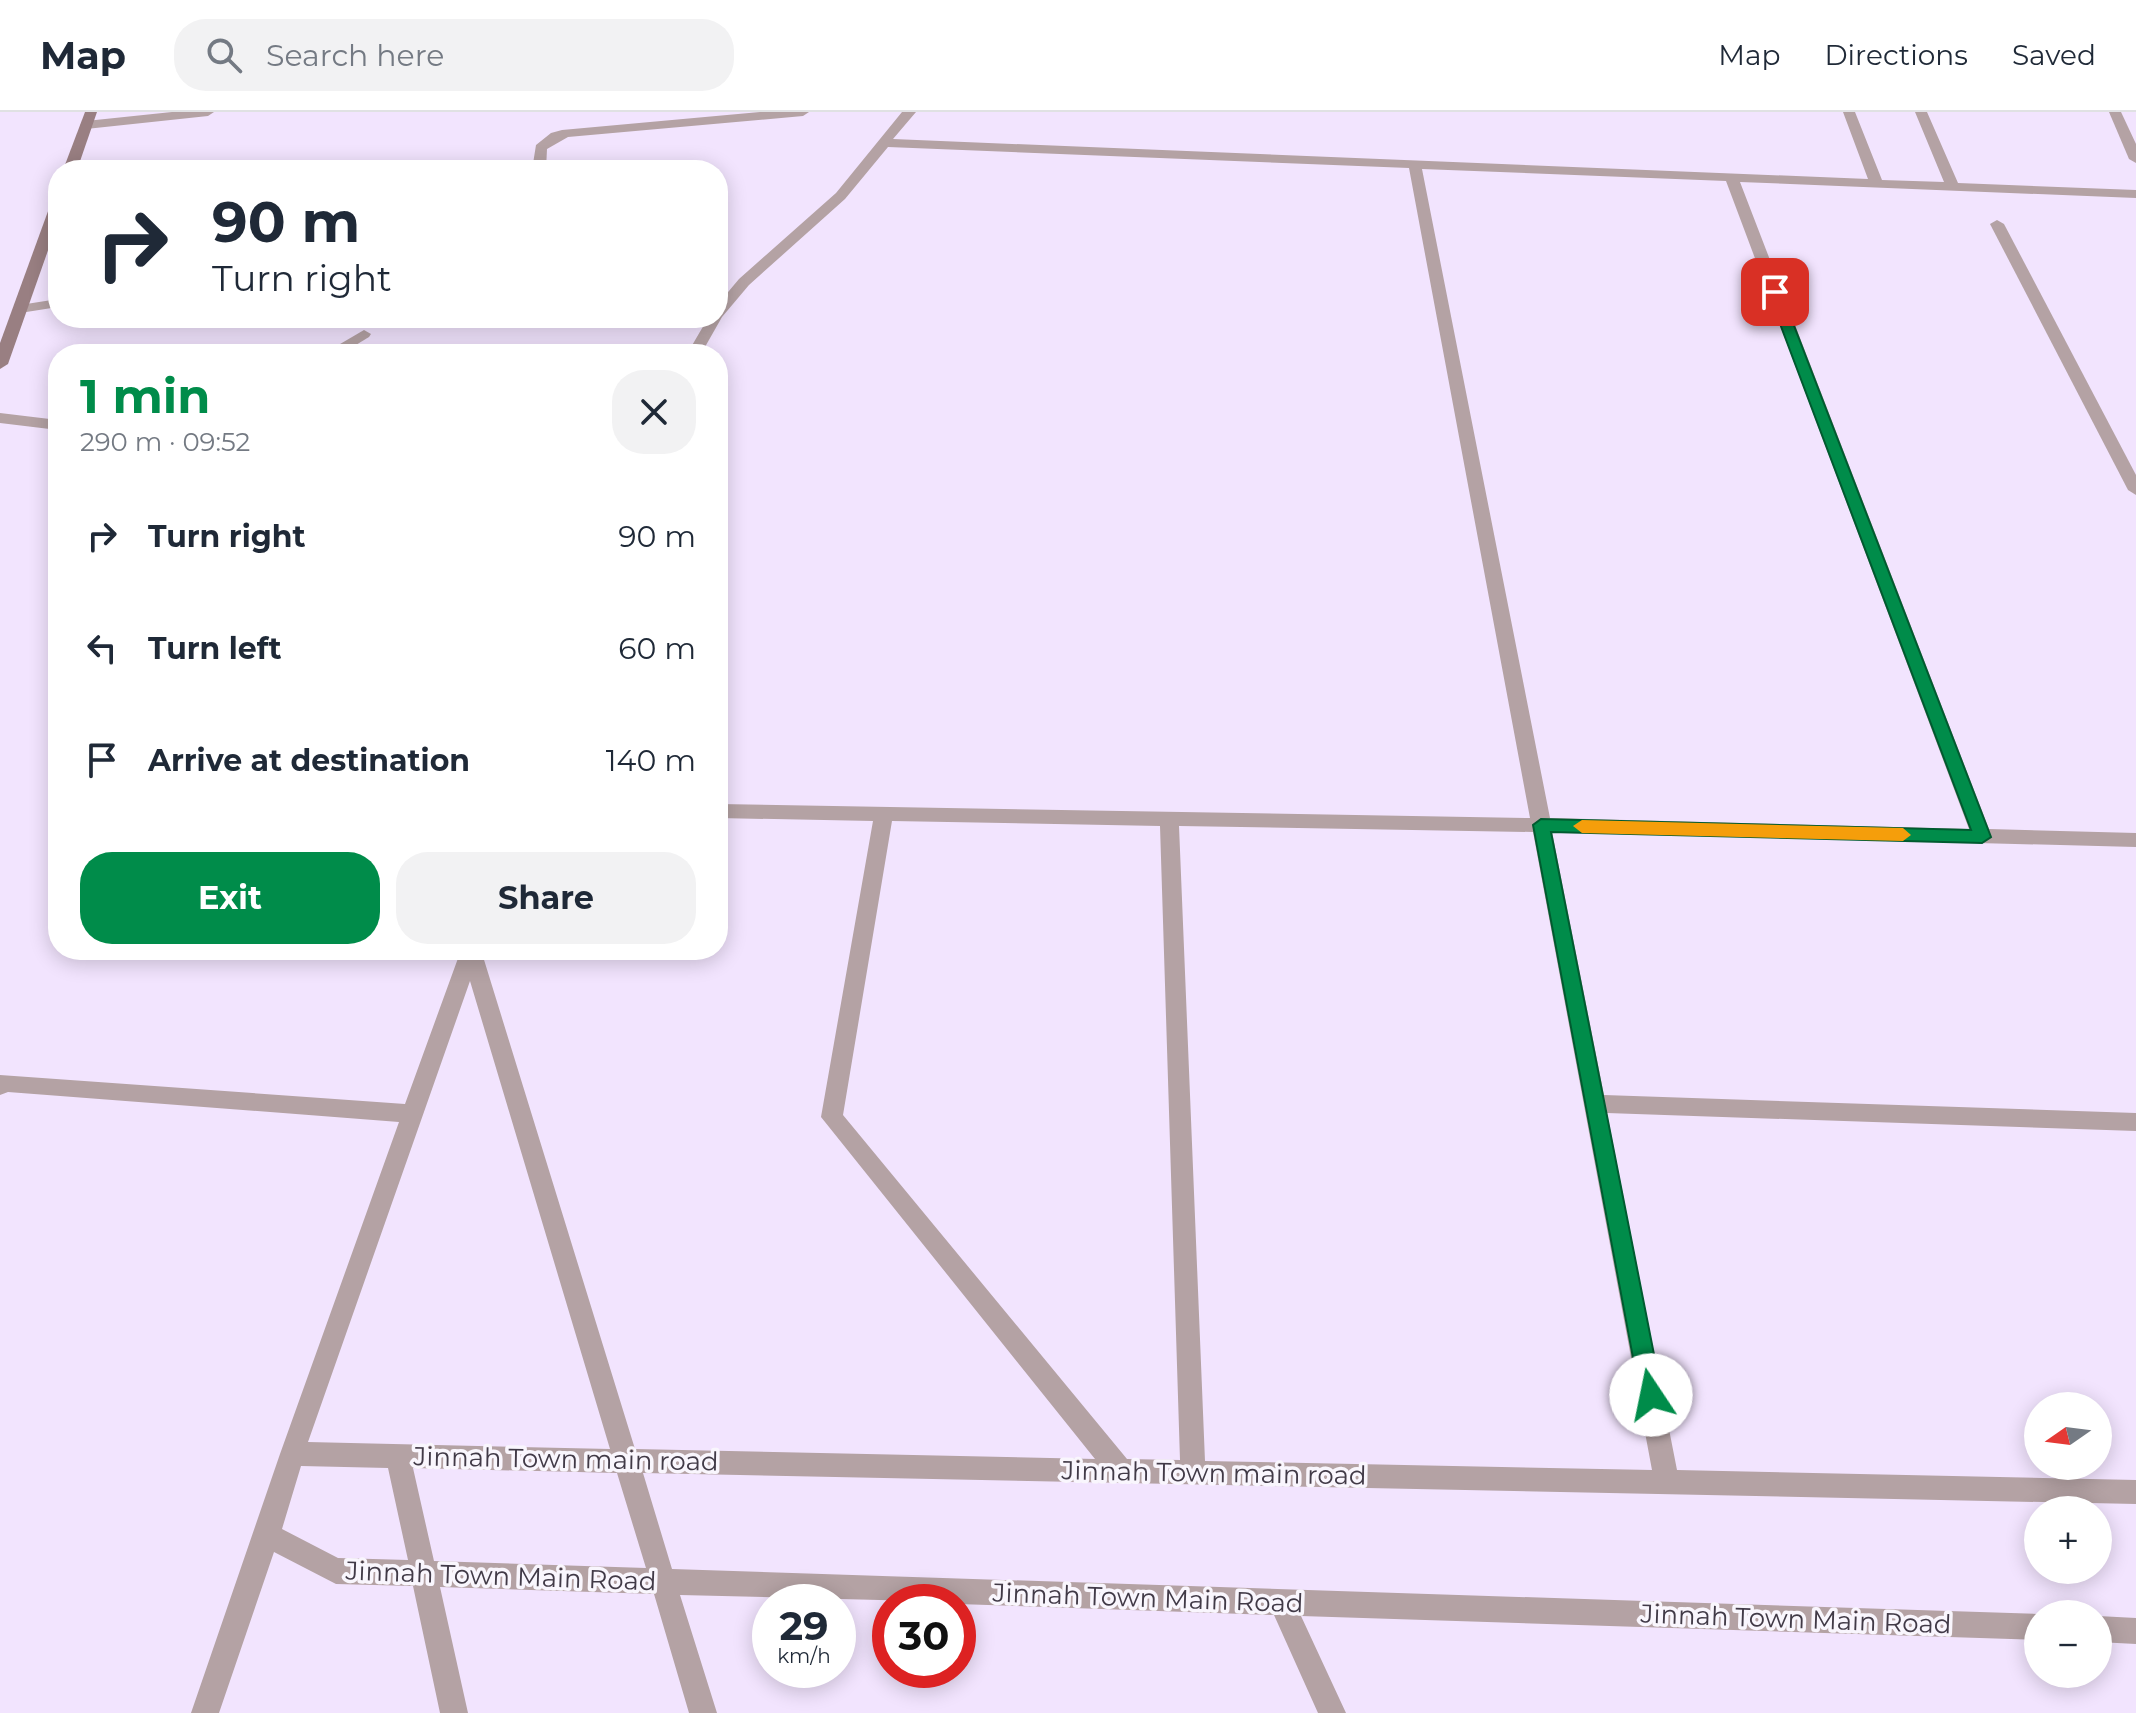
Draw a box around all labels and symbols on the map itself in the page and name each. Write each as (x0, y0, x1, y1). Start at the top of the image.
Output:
pin (1741, 258, 1809, 326)
position arrow (1609, 1353, 1693, 1437)
north arrow (2024, 1392, 2112, 1480)
street label: Jinnah Town main road (412, 1440, 719, 1478)
street label: Jinnah Town main road (1060, 1454, 1367, 1492)
street label: Jinnah Town Main Road (344, 1555, 657, 1597)
street label: Jinnah Town Main Road (991, 1577, 1304, 1619)
speed limit sign: 30 (872, 1584, 976, 1688)
street label: Jinnah Town Main Road (1639, 1598, 1952, 1640)

